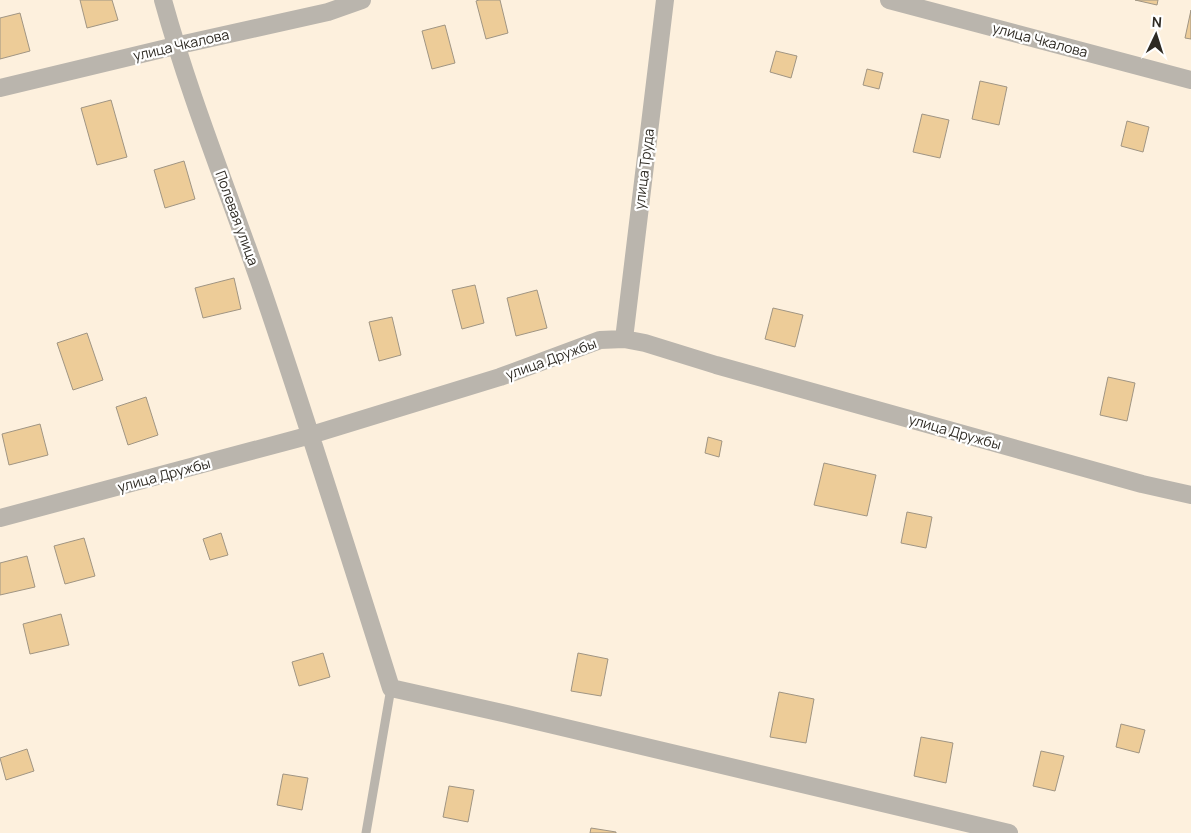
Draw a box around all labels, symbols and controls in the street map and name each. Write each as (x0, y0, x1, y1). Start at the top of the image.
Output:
north arrow (1131, 10, 1181, 60)
text: N (1151, 12, 1163, 31)
street label: улица Чкалова (990, 18, 1090, 61)
street label: улица Чкалова (131, 24, 231, 65)
street label: улица Труда (629, 127, 658, 210)
street label: Полевая улица (212, 168, 263, 268)
street label: улица Дружбы (503, 333, 599, 384)
street label: улица Дружбы (907, 409, 1004, 454)
street label: улица Дружбы (115, 453, 212, 496)

